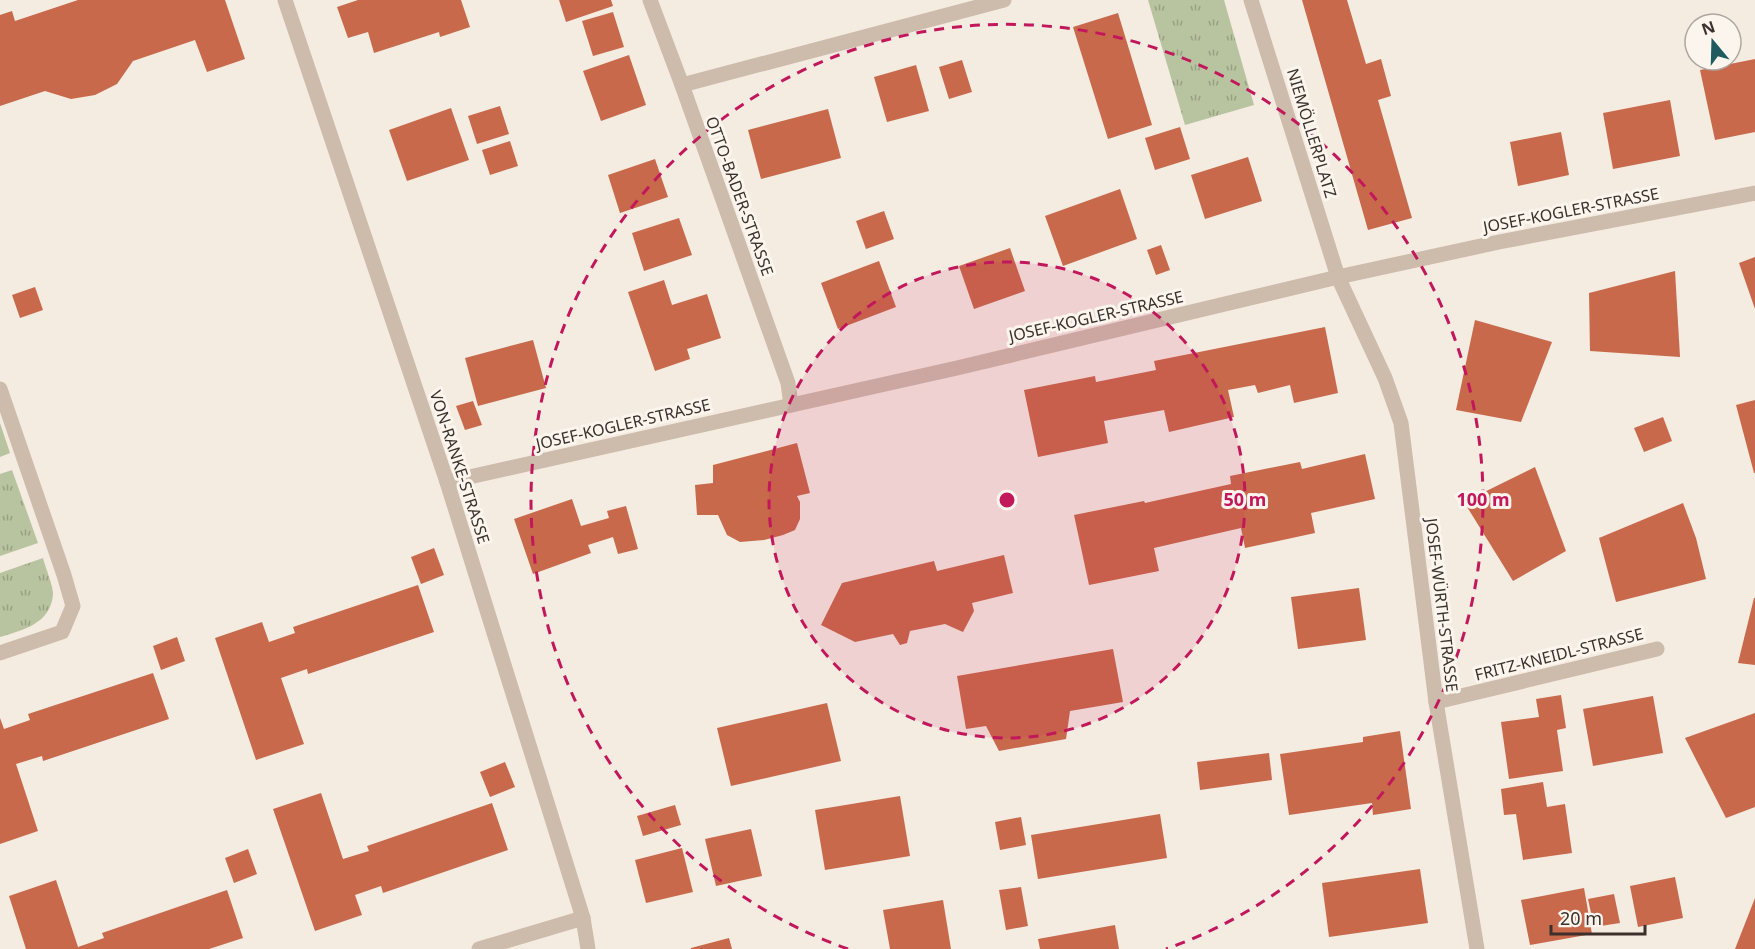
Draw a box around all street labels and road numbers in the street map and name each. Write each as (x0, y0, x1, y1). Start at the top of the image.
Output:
street label: NIEMÖLLERPLATZ (1282, 66, 1342, 200)
street label: OTTO-BADER-STRASSE (701, 113, 779, 279)
street label: JOSEF-KOGLER-STRASSE (1479, 182, 1661, 238)
street label: JOSEF-KOGLER-STRASSE (1005, 285, 1185, 347)
street label: VON-RANKE-STRASSE (425, 388, 495, 546)
street label: JOSEF-KOGLER-STRASSE (532, 393, 712, 455)
street label: JOSEF-WÜRTH-STRASSE (1420, 515, 1464, 693)
street label: FRITZ-KNEIDL-STRASSE (1472, 622, 1646, 686)

